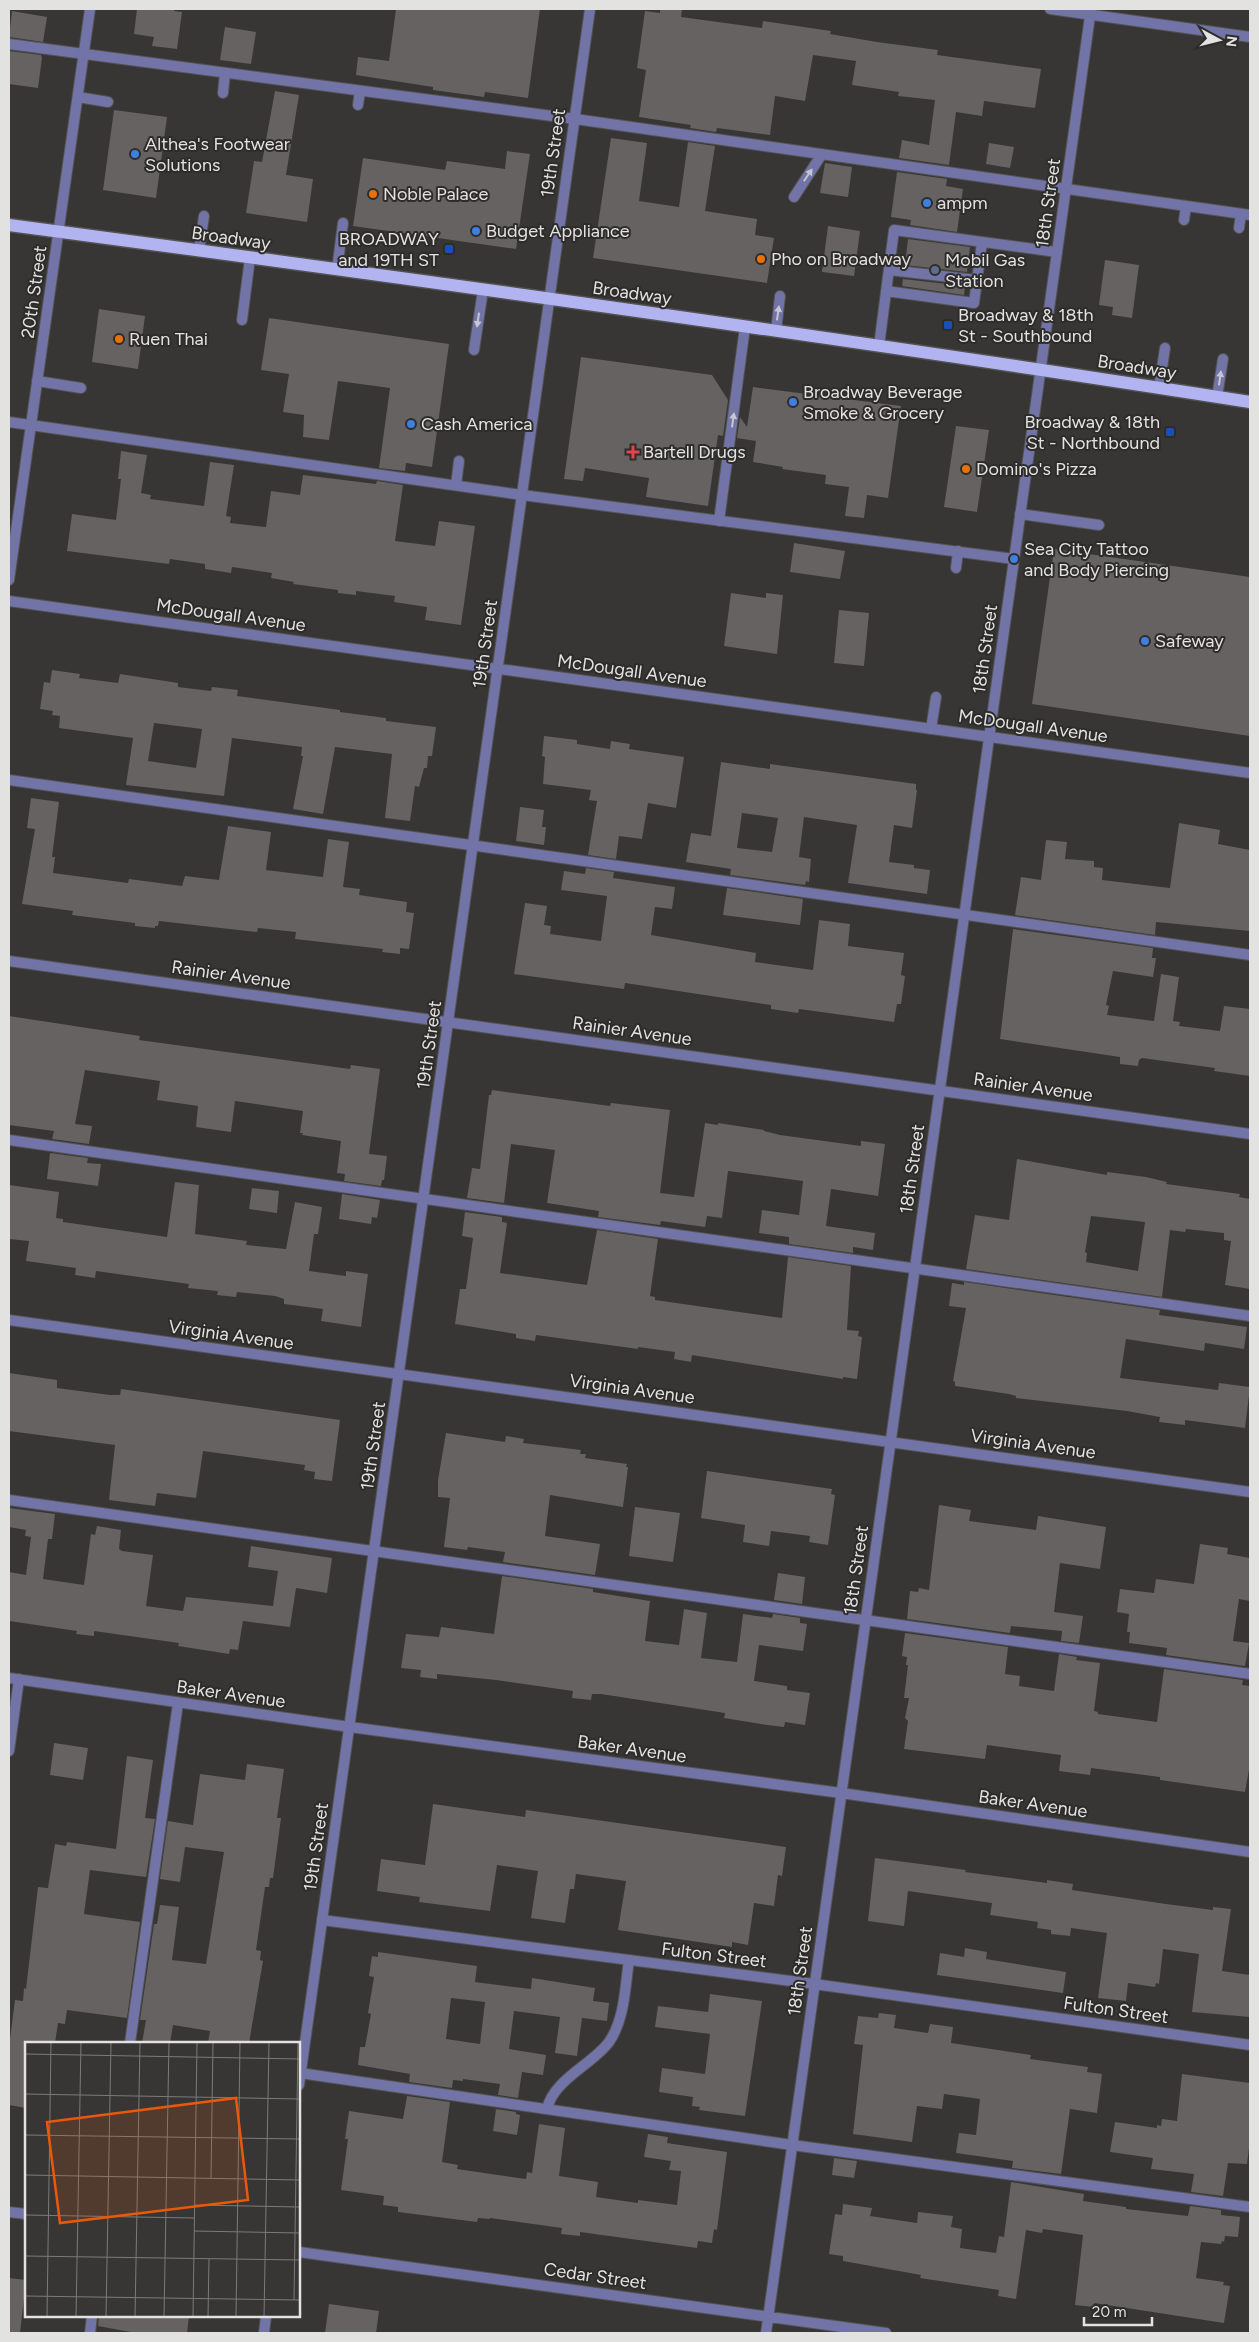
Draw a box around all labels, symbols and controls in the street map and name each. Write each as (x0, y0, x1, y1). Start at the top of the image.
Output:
north arrow (1194, 15, 1244, 65)
text: N (1222, 35, 1241, 48)
street label: 19th Street (536, 107, 570, 199)
place label: Althea's Footwear Solutions (145, 133, 290, 176)
marker: Althea's Footwear Solutions (129, 148, 141, 160)
street label: 18th Street (1031, 157, 1065, 249)
one-way arrow (803, 169, 813, 182)
place label: Noble Palace (383, 183, 488, 205)
marker: Noble Palace (367, 188, 379, 200)
place label: ampm (937, 192, 987, 214)
marker: ampm (921, 197, 933, 209)
place label: Budget Appliance (486, 220, 630, 242)
street label: Broadway (190, 222, 272, 255)
marker: Budget Appliance (470, 225, 482, 237)
place label: BROADWAY and 19TH ST (338, 228, 439, 271)
marker: BROADWAY and 19TH ST (443, 243, 455, 255)
street label: 20th Street (17, 244, 51, 340)
place label: Pho on Broadway (771, 248, 911, 270)
place label: Mobil Gas Station (945, 249, 1025, 292)
marker: Pho on Broadway (755, 253, 767, 265)
marker: Mobil Gas Station (929, 264, 941, 276)
street label: Broadway (591, 277, 673, 310)
place label: Broadway & 18th St - Southbound (958, 304, 1093, 347)
one-way arrow (774, 305, 782, 321)
one-way arrow (474, 312, 482, 328)
marker: Broadway & 18th St - Southbound (942, 319, 954, 331)
place label: Ruen Thai (129, 328, 208, 350)
marker: Ruen Thai (113, 333, 125, 345)
street label: Broadway (1096, 350, 1179, 384)
one-way arrow (1216, 369, 1224, 385)
place label: Broadway Beverage Smoke & Grocery (803, 381, 963, 424)
marker: Broadway Beverage Smoke & Grocery (787, 396, 799, 408)
place label: Broadway & 18th St - Northbound (1025, 411, 1160, 454)
one-way arrow (729, 412, 737, 428)
place label: Cash America (421, 413, 533, 435)
marker: Cash America (405, 418, 417, 430)
marker: Broadway & 18th St - Northbound (1164, 426, 1176, 438)
place label: Bartell Drugs (643, 441, 746, 463)
marker: Bartell Drugs (627, 446, 639, 458)
place label: Domino's Pizza (976, 458, 1097, 480)
marker: Domino's Pizza (960, 463, 972, 475)
place label: Sea City Tattoo and Body Piercing (1024, 538, 1169, 581)
marker: Sea City Tattoo and Body Piercing (1008, 553, 1020, 565)
street label: McDougall Avenue (155, 594, 307, 636)
street label: 19th Street (468, 598, 502, 690)
street label: 18th Street (968, 603, 1002, 695)
place label: Safeway (1155, 630, 1224, 652)
marker: Safeway (1139, 635, 1151, 647)
street label: McDougall Avenue (556, 650, 708, 692)
street label: McDougall Avenue (957, 705, 1109, 747)
street label: Rainier Avenue (170, 956, 292, 994)
street label: 19th Street (412, 999, 446, 1091)
street label: Rainier Avenue (571, 1012, 693, 1050)
street label: Rainier Avenue (972, 1068, 1094, 1106)
street label: 18th Street (895, 1123, 929, 1215)
street label: Virginia Avenue (167, 1315, 295, 1355)
street label: Virginia Avenue (568, 1369, 696, 1409)
street label: 19th Street (356, 1400, 390, 1492)
street label: Virginia Avenue (969, 1424, 1097, 1464)
street label: 18th Street (839, 1524, 873, 1616)
street label: Baker Avenue (175, 1675, 287, 1713)
street label: Baker Avenue (576, 1730, 688, 1768)
street label: Baker Avenue (977, 1785, 1089, 1823)
street label: 19th Street (299, 1801, 333, 1893)
street label: 18th Street (783, 1925, 817, 2017)
street label: Fulton Street (660, 1938, 768, 1972)
street label: Fulton Street (1062, 1992, 1170, 2028)
inset map (25, 2042, 300, 2317)
street label: Cedar Street (542, 2258, 648, 2294)
scale bar (1084, 2294, 1152, 2326)
text: 20 m (1092, 2303, 1126, 2321)

